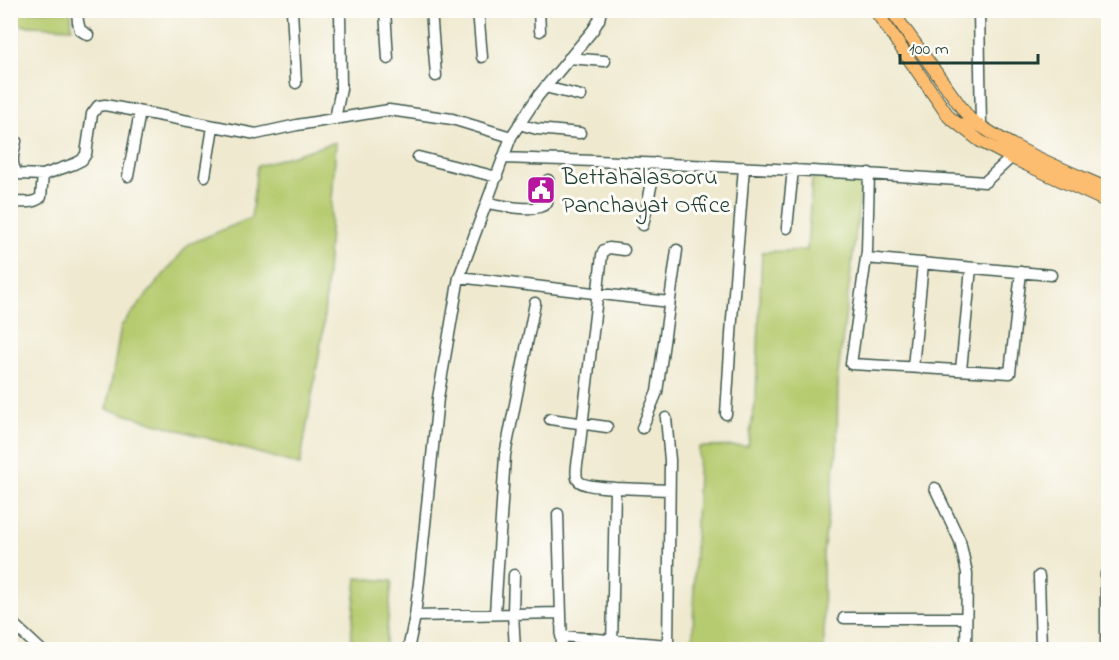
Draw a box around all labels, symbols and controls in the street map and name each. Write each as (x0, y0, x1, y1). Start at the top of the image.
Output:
scale bar (900, 27, 1038, 65)
text: 100 m (909, 37, 949, 63)
place label: Bettahalasooru Panchayat Office (561, 161, 730, 225)
public building icon: Bettahalasooru Panchayat Office (525, 174, 557, 206)

